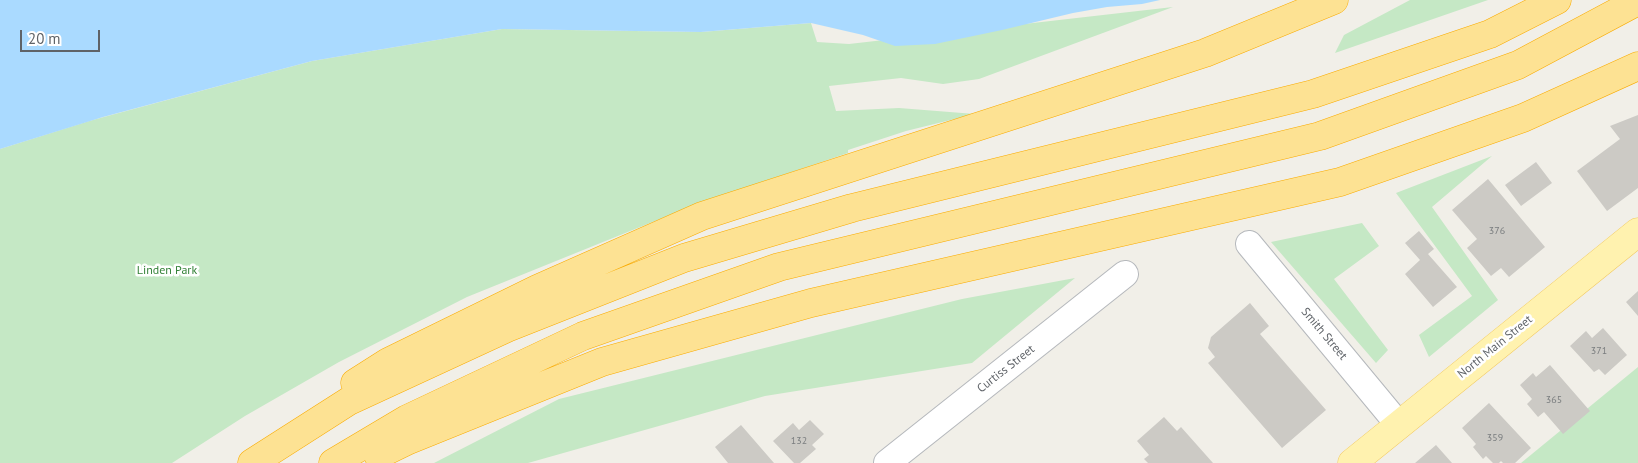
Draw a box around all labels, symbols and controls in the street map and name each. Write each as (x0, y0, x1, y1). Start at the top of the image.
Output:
scale bar (22, 20, 102, 52)
text: 20 m (28, 29, 61, 48)
house number: 376 (1489, 225, 1505, 237)
park label: Linden Park (137, 264, 197, 278)
street label: Smith Street (1298, 305, 1350, 363)
street label: North Main Street (1455, 312, 1535, 382)
street label: Curtiss Street (974, 342, 1038, 396)
house number: 371 (1591, 345, 1607, 357)
house number: 365 (1546, 394, 1562, 406)
house number: 359 (1487, 432, 1503, 444)
house number: 132 (791, 435, 807, 447)

